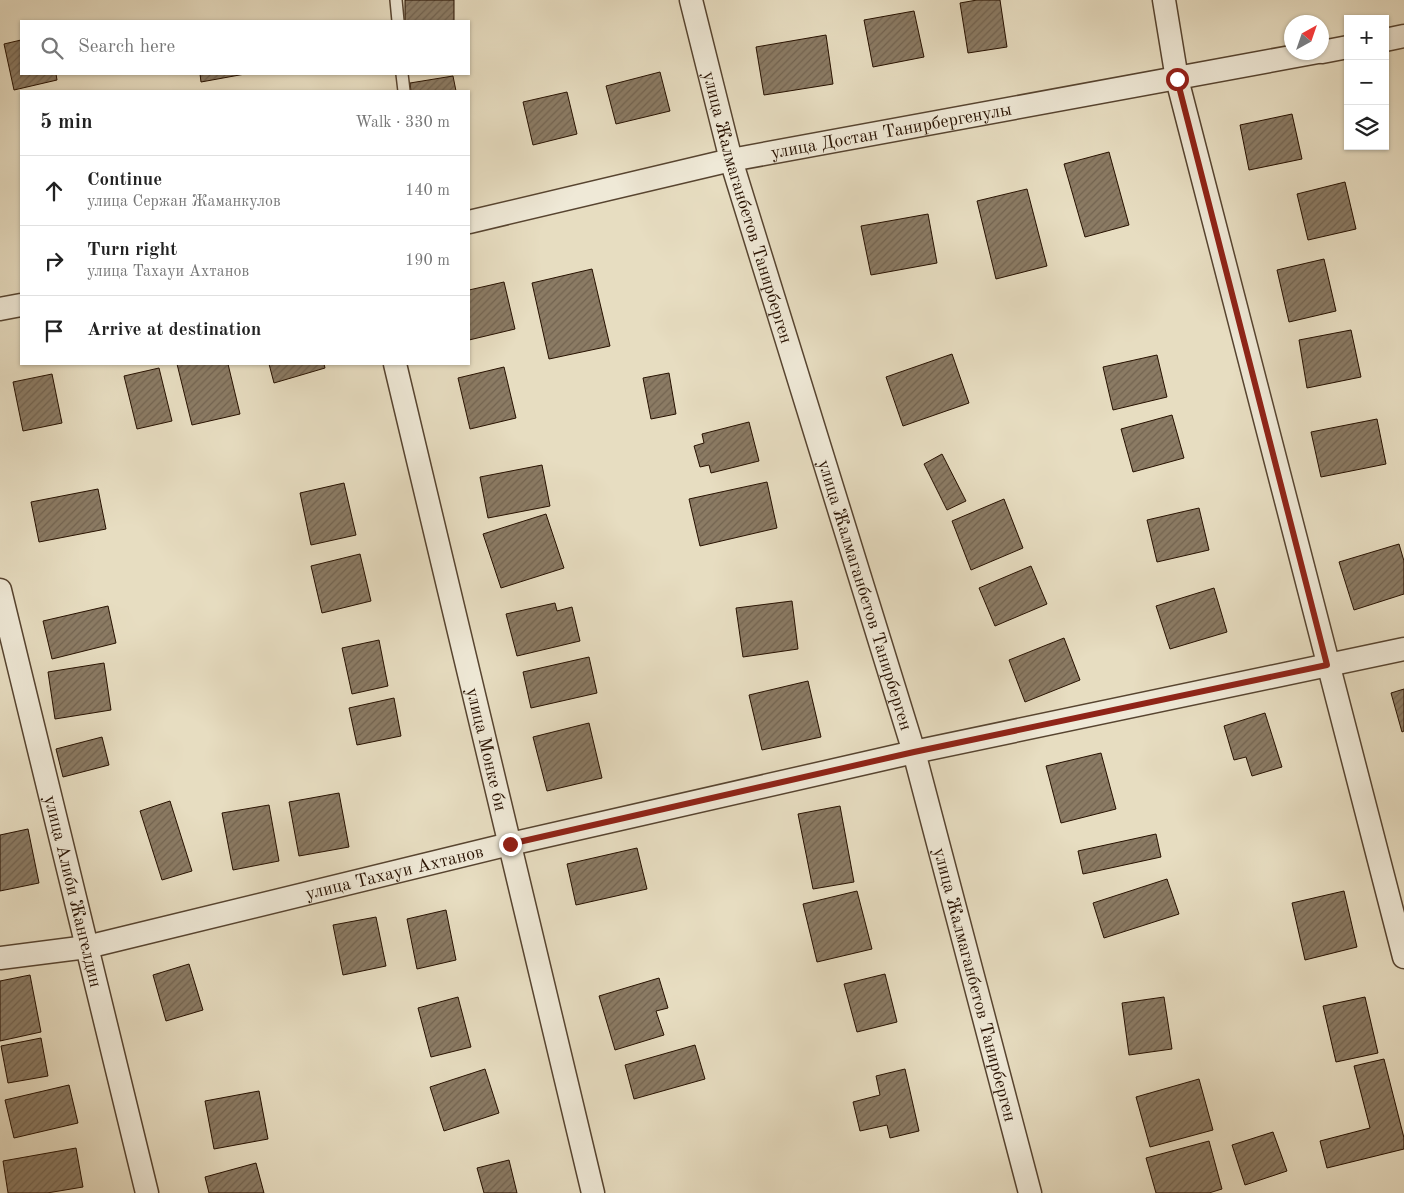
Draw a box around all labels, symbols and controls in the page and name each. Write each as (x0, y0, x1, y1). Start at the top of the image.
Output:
north arrow (1284, 15, 1329, 60)
map controls (1344, 15, 1389, 150)
button: + (1344, 15, 1389, 60)
search box (20, 20, 470, 75)
icon: search (38, 34, 66, 62)
text: Search here (78, 38, 175, 57)
button: − (1344, 60, 1389, 105)
route start (1166, 68, 1189, 91)
street label: улица Жалмаганбетов Танирберген (699, 70, 795, 346)
street label: улица Достан Танирбергенулы (769, 101, 1013, 162)
button: layers (1344, 105, 1389, 150)
text: 5 min (40, 112, 93, 133)
text: Walk · 330 m (355, 115, 450, 131)
text: Continue (87, 171, 162, 190)
icon: ahead (40, 177, 68, 205)
text: 140 m (405, 183, 450, 199)
text: улица Сержан Жаманкулов (87, 194, 281, 210)
text: Turn right (87, 241, 177, 260)
icon: right (40, 247, 68, 275)
text: 190 m (405, 253, 450, 269)
text: улица Тахауи Ахтанов (87, 264, 249, 280)
icon: arrive (40, 317, 68, 345)
text: Arrive at destination (87, 321, 261, 340)
street label: улица Жалмаганбетов Танирберген (814, 458, 915, 733)
street label: улица Монке би (463, 686, 509, 813)
street label: улица Алиби Жангелдин (40, 794, 105, 989)
route end (499, 833, 522, 856)
street label: улица Тахауи Ахтанов (304, 843, 485, 903)
street label: улица Жалмаганбетов Танирберген (930, 846, 1019, 1124)

